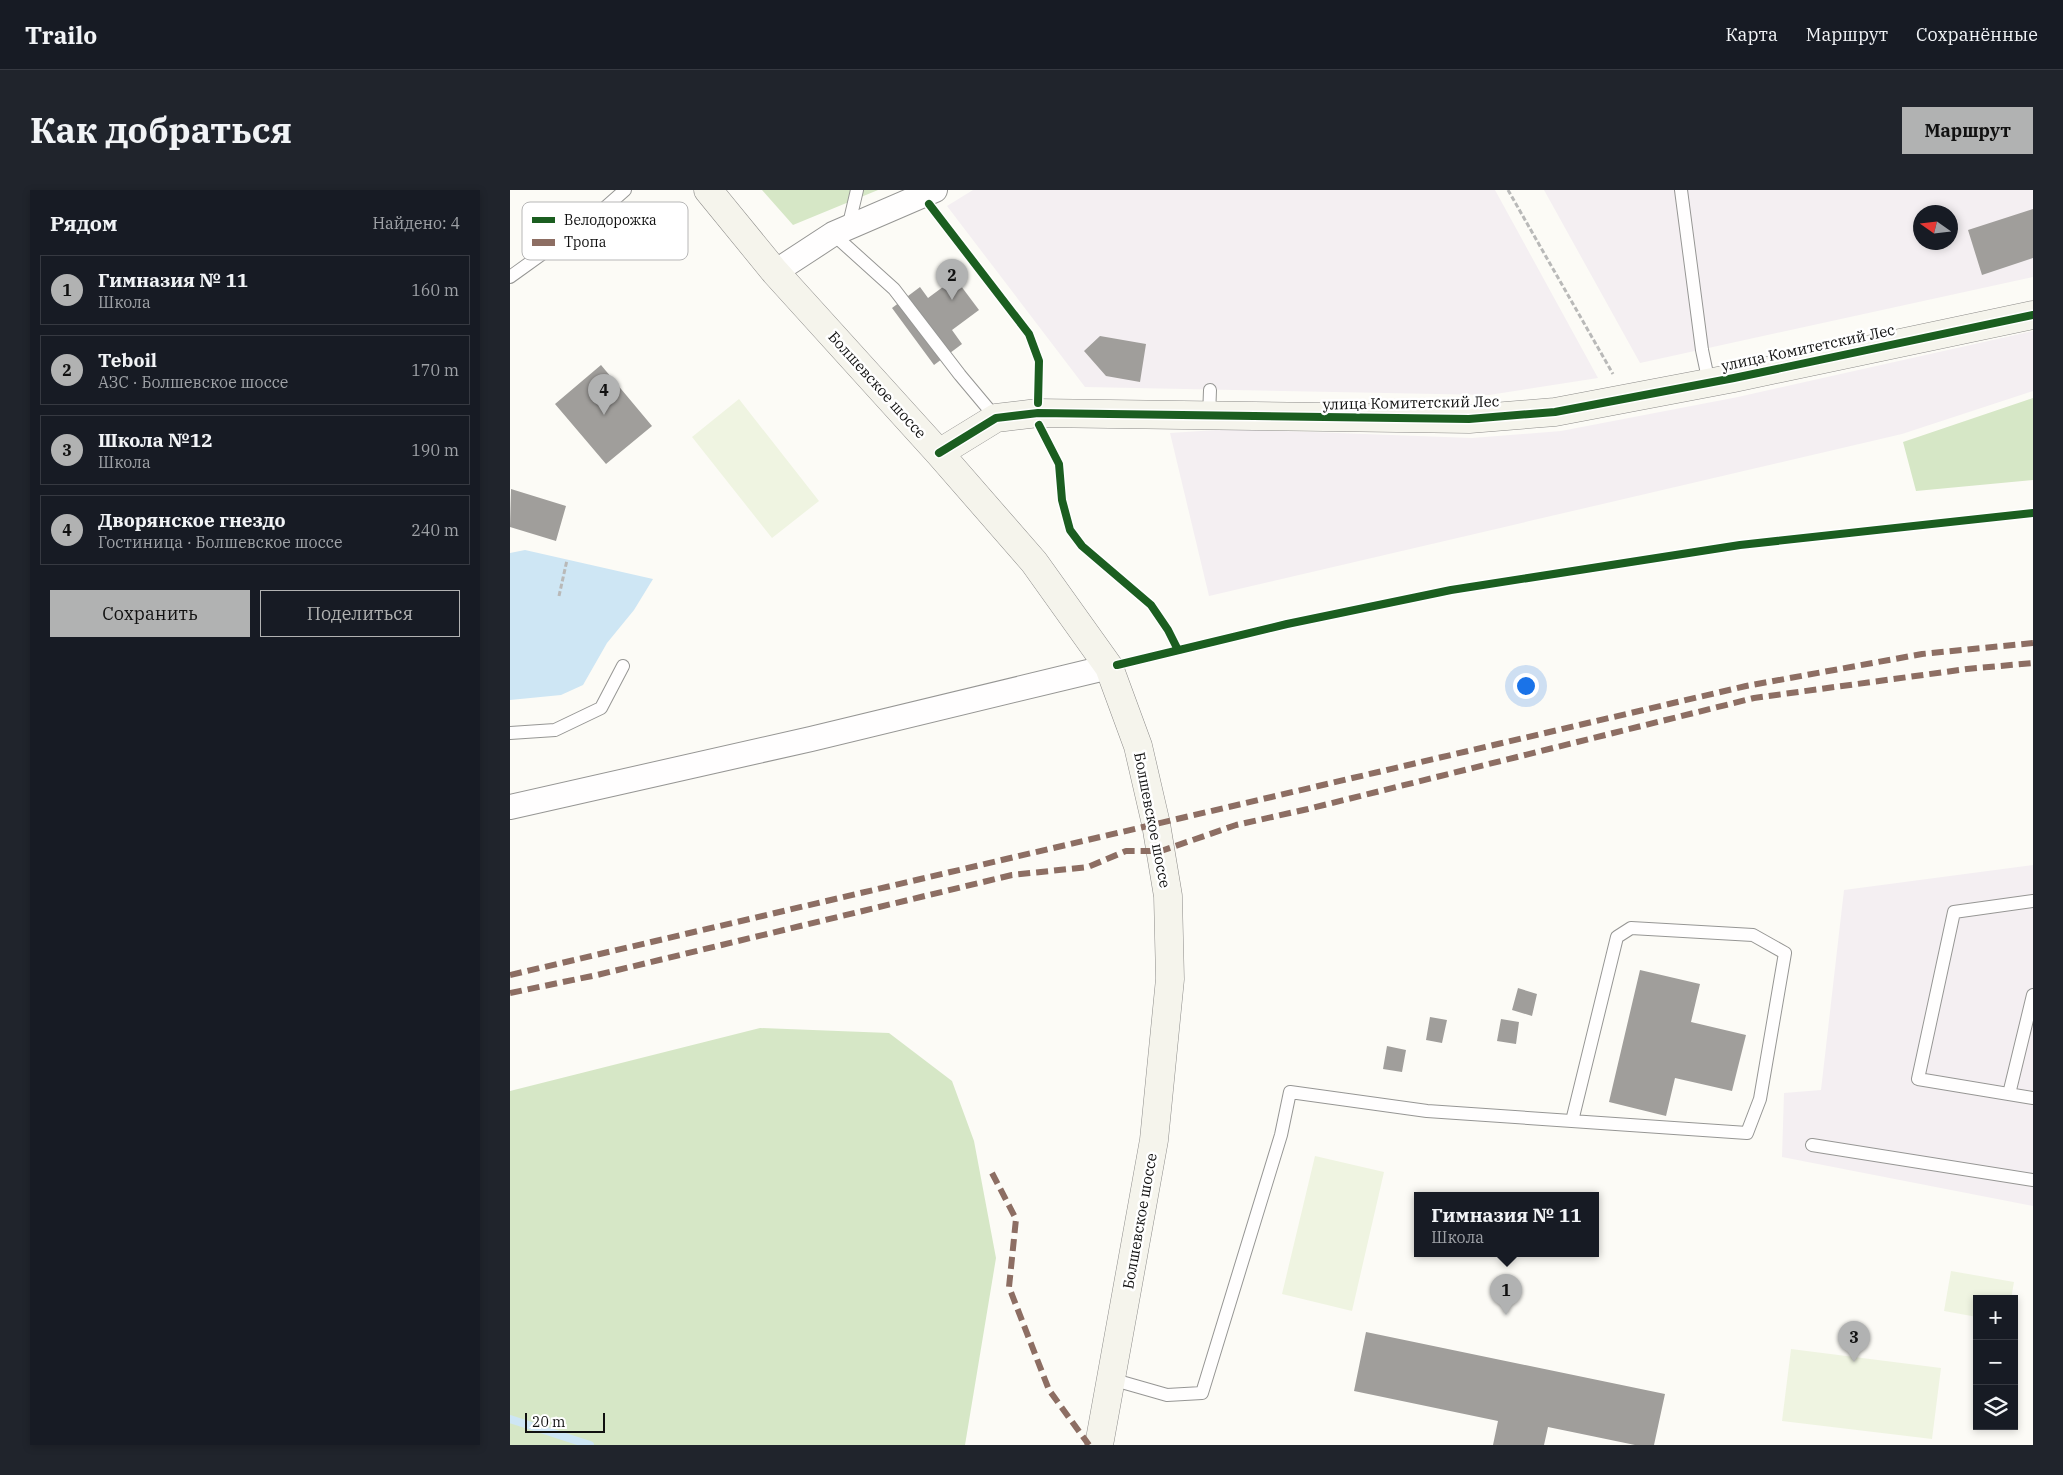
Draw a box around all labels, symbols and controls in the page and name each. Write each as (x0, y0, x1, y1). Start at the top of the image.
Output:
text: Trailo (25, 19, 97, 51)
text: Карта (1725, 23, 1778, 46)
text: Маршрут (1806, 23, 1888, 46)
text: Сохранённые (1916, 23, 2038, 46)
text: Как добраться (30, 107, 292, 153)
button: Маршрут (1902, 107, 2033, 154)
legend (522, 202, 688, 260)
north arrow (1913, 205, 1958, 250)
text: Рядом (50, 209, 118, 237)
text: Велодорожка (564, 211, 657, 229)
text: Найдено: 4 (372, 213, 460, 233)
text: Тропа (564, 233, 607, 251)
pin: 2 (936, 259, 968, 300)
text: Гимназия № 11 (98, 268, 248, 292)
text: 1 (62, 280, 72, 300)
text: 160 m (411, 280, 459, 300)
text: Школа (98, 292, 151, 312)
street label: улица Комитетский Лес (1719, 320, 1897, 375)
street label: Болшевское шоссе (824, 327, 931, 442)
text: Teboil (98, 348, 157, 372)
text: 2 (62, 360, 72, 380)
text: 170 m (411, 360, 459, 380)
text: АЗС · Болшевское шоссе (98, 372, 288, 392)
pin: 4 (588, 374, 620, 415)
street label: улица Комитетский Лес (1322, 391, 1500, 414)
text: Школа №12 (98, 428, 213, 452)
text: 3 (62, 440, 72, 460)
text: 190 m (411, 440, 459, 460)
text: Школа (98, 452, 151, 472)
text: Дворянское гнездо (98, 508, 286, 532)
text: 4 (62, 520, 72, 540)
text: 240 m (411, 520, 459, 540)
text: Гостиница · Болшевское шоссе (98, 532, 343, 552)
button: Сохранить (50, 590, 250, 637)
button: Поделиться (260, 590, 460, 637)
your location (1513, 673, 1539, 699)
street label: Болшевское шоссе (1130, 750, 1175, 889)
street label: Болшевское шоссе (1118, 1151, 1161, 1290)
popup (1414, 1192, 1599, 1257)
text: Гимназия № 11 (1431, 1203, 1582, 1227)
text: Школа (1431, 1227, 1484, 1247)
pin: 1 (1490, 1274, 1522, 1315)
map controls (1973, 1295, 2018, 1430)
button: + (1973, 1295, 2018, 1340)
pin: 3 (1838, 1321, 1870, 1362)
button: − (1973, 1340, 2018, 1385)
button: layers (1973, 1385, 2018, 1430)
scale bar (525, 1410, 605, 1433)
text: 20 m (532, 1413, 565, 1431)

